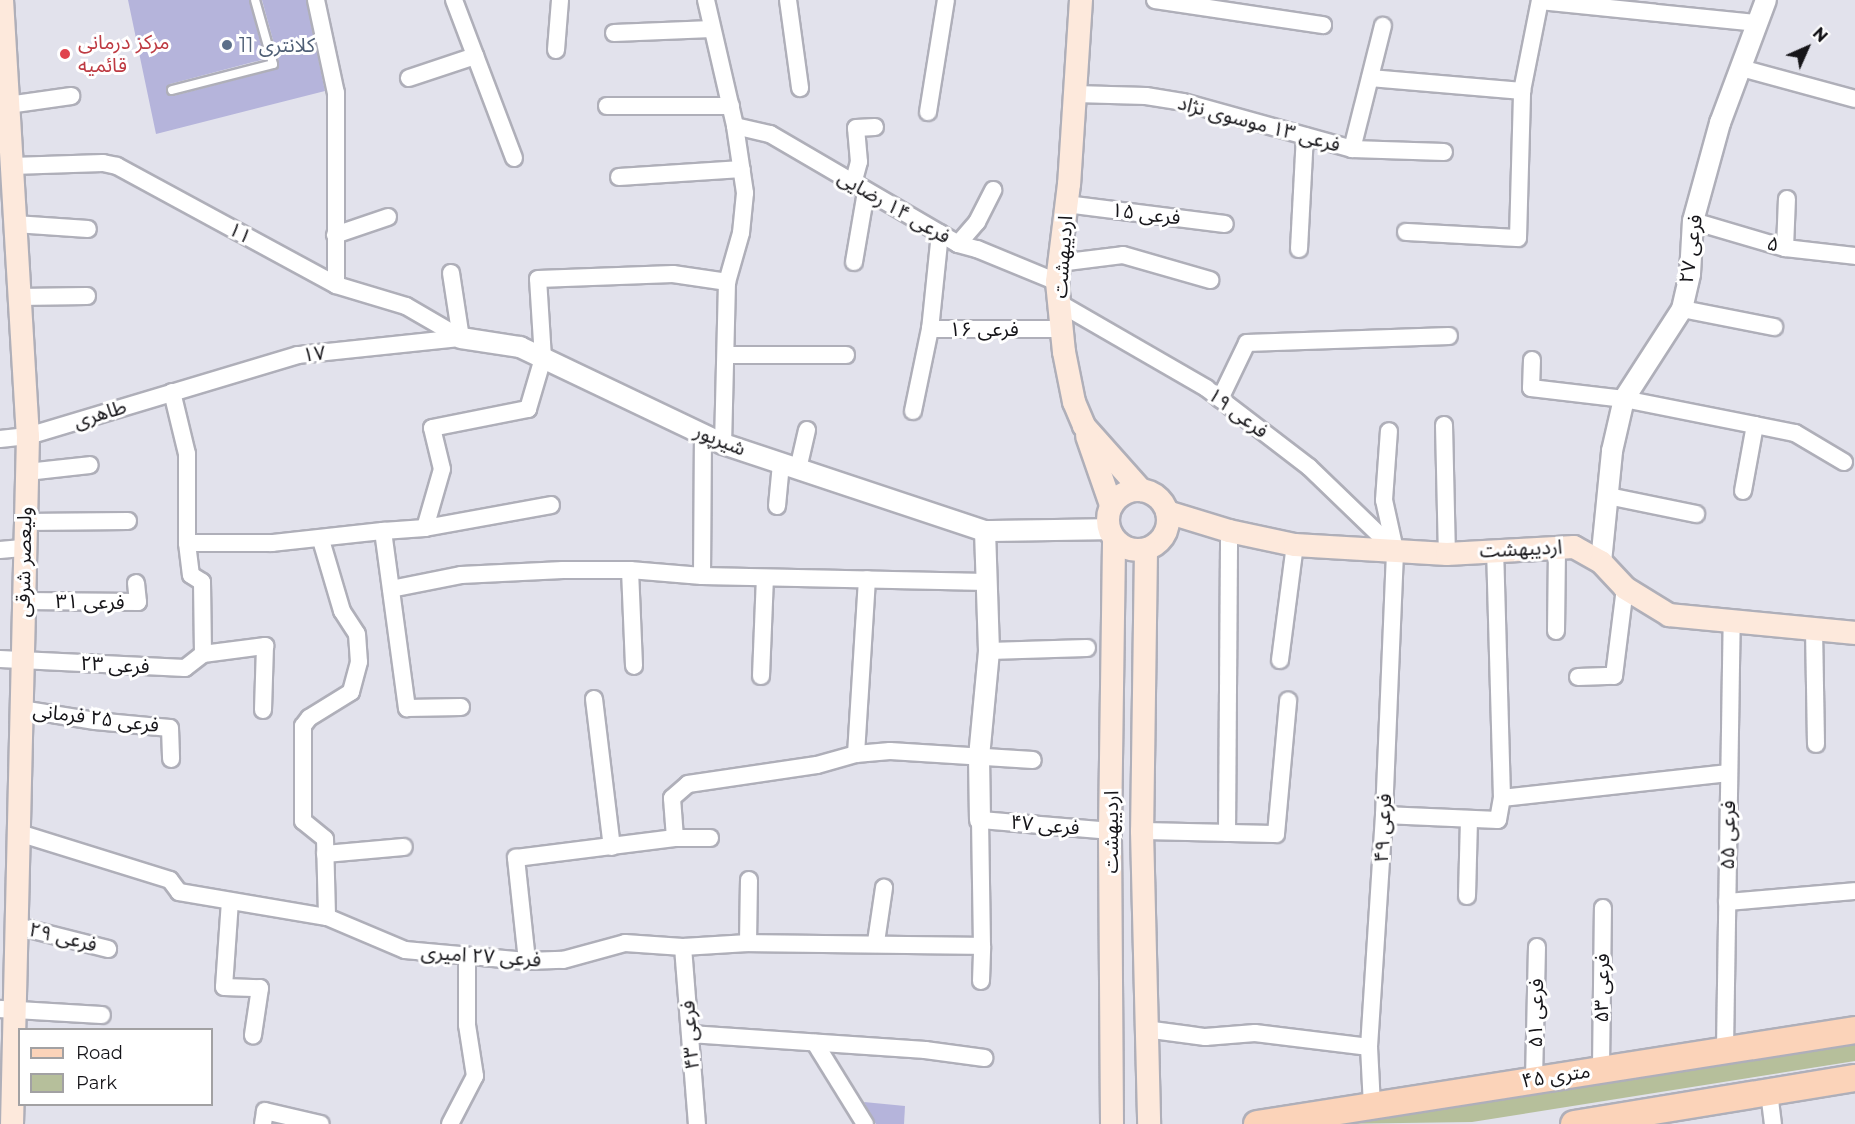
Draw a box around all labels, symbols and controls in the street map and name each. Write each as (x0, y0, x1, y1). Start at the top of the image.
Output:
north arrow (1777, 18, 1837, 78)
text: N (1809, 24, 1831, 46)
place label: مرکز درمانی قائمیه (78, 30, 170, 77)
place label: کلانتری 11 (239, 33, 315, 57)
marker: کلانتری 11 (220, 38, 234, 52)
marker: مرکز درمانی قائمیه (56, 45, 74, 63)
street label: فرعی ۱‍۳ موسوی نژاد (1175, 91, 1343, 157)
street label: فرعی ۱۴ رضایی (834, 165, 954, 249)
street label: فرعی ۱۵ (1110, 198, 1182, 230)
street label: فرعی ۲۷ (1674, 213, 1708, 285)
street label: اردیبهشت (1048, 215, 1078, 299)
street label: ۱۱ (224, 217, 256, 249)
street label: ۵ (1764, 231, 1782, 257)
street label: فرعی ۱۶ (949, 317, 1019, 341)
street label: ۱۷ (301, 341, 327, 367)
street label: فرعی ۱۹ (1203, 383, 1273, 443)
street label: طاهری (71, 395, 129, 433)
street label: شیرپور (691, 419, 749, 461)
street label: ولیعصر شرقی (11, 506, 37, 618)
street label: اردیبهشت (1479, 535, 1563, 563)
street label: فرعی ۳۱ (55, 589, 125, 615)
street label: فرعی ۲۳ (80, 651, 150, 679)
street label: فرعی ۲۵ فرمانی (32, 698, 160, 738)
street label: اردیبهشت (1099, 791, 1123, 873)
street label: فرعی ۴۹ (1369, 793, 1397, 863)
street label: فرعی ۵۵ (1715, 800, 1741, 870)
street label: فرعی ۴۷ (1009, 810, 1081, 840)
street label: فرعی ۲۹ (26, 917, 100, 957)
street label: فرعی ۲۷ امیری (420, 940, 542, 972)
street label: فرعی ۵۳ (1589, 953, 1615, 1023)
street label: فرعی ۵۱ (1523, 978, 1549, 1048)
street label: فرعی ۴۳ (676, 1000, 704, 1070)
legend (18, 1028, 213, 1106)
text: Road (76, 1042, 123, 1064)
street label: ۴۵ متری (1520, 1059, 1592, 1093)
text: Park (76, 1072, 117, 1094)

